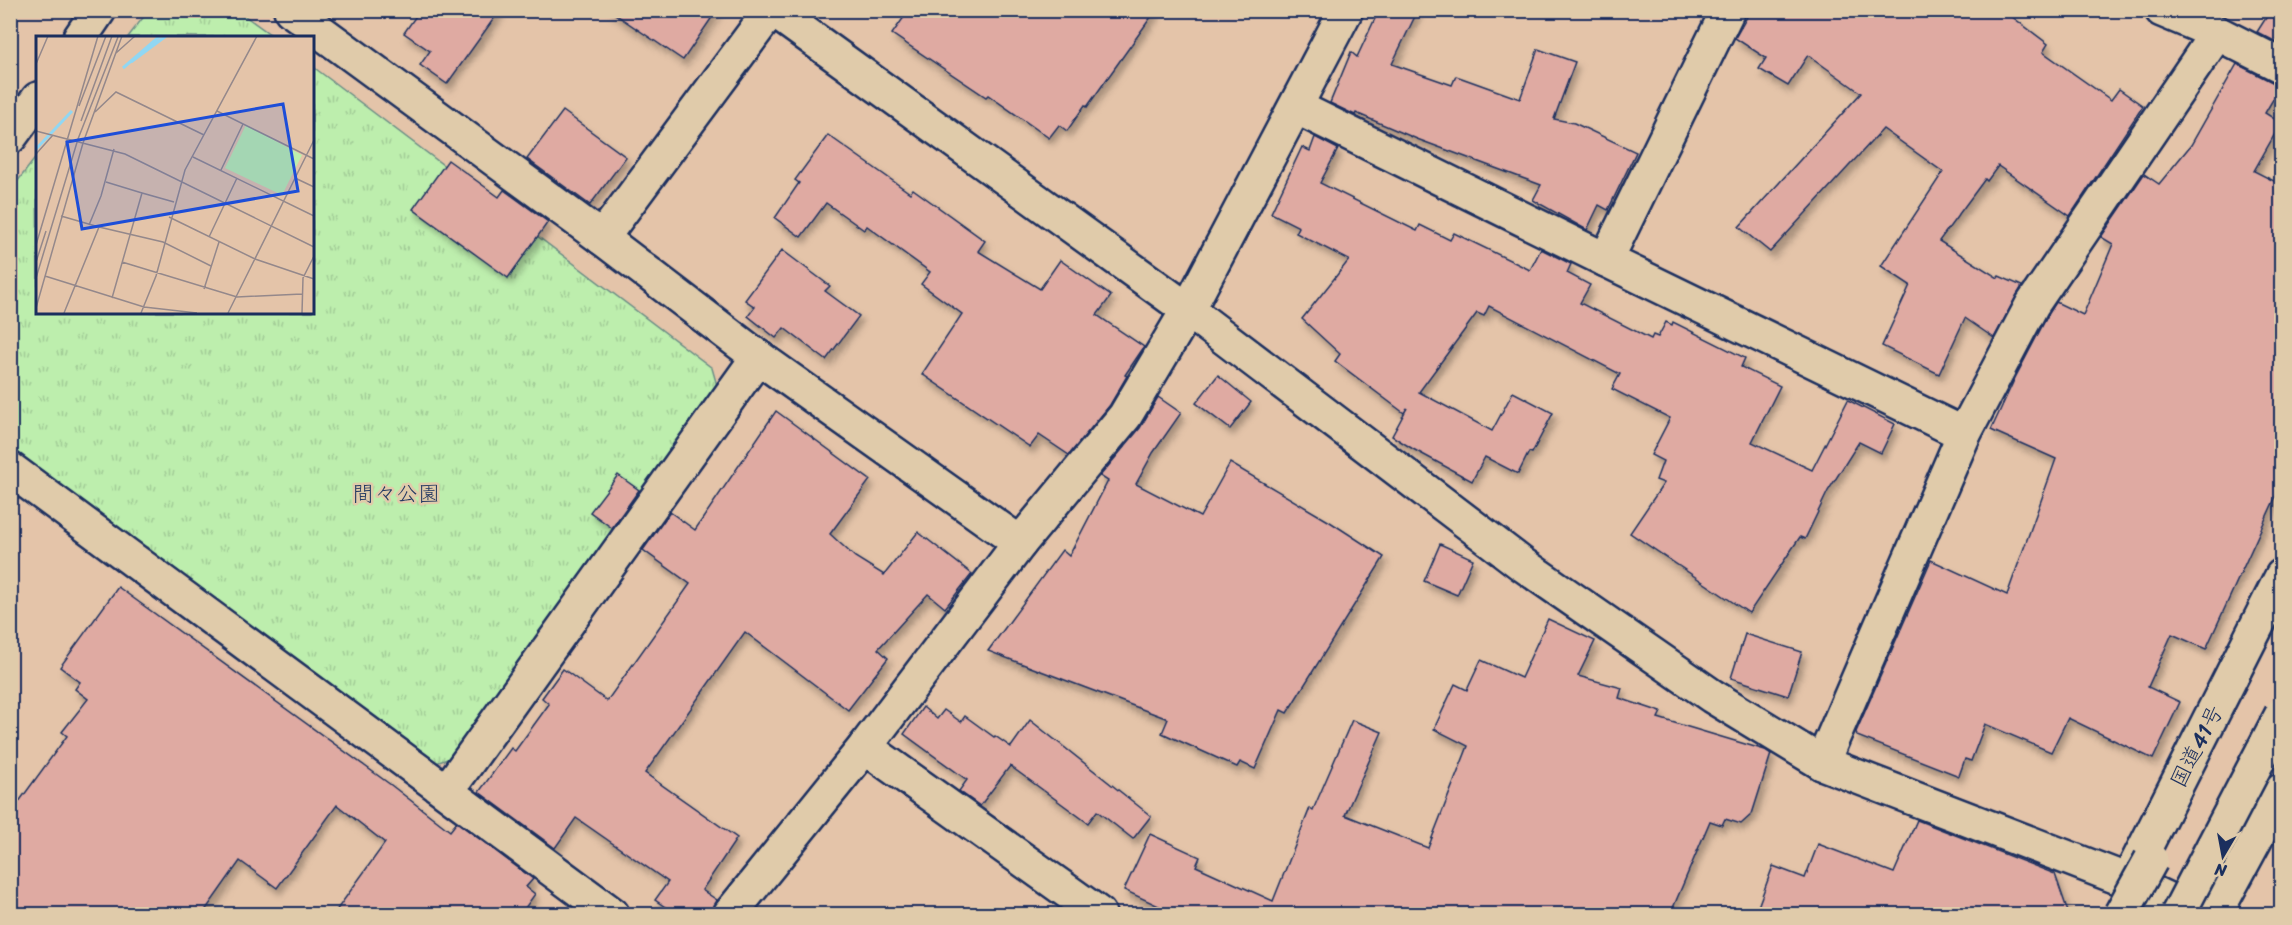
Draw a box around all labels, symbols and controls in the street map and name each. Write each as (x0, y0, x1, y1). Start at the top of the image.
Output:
inset map (36, 36, 314, 314)
park label: 間々公園 (352, 474, 440, 513)
street label: 国道41号 (2159, 698, 2234, 795)
north arrow (2193, 826, 2253, 886)
text: N (2212, 855, 2229, 886)

